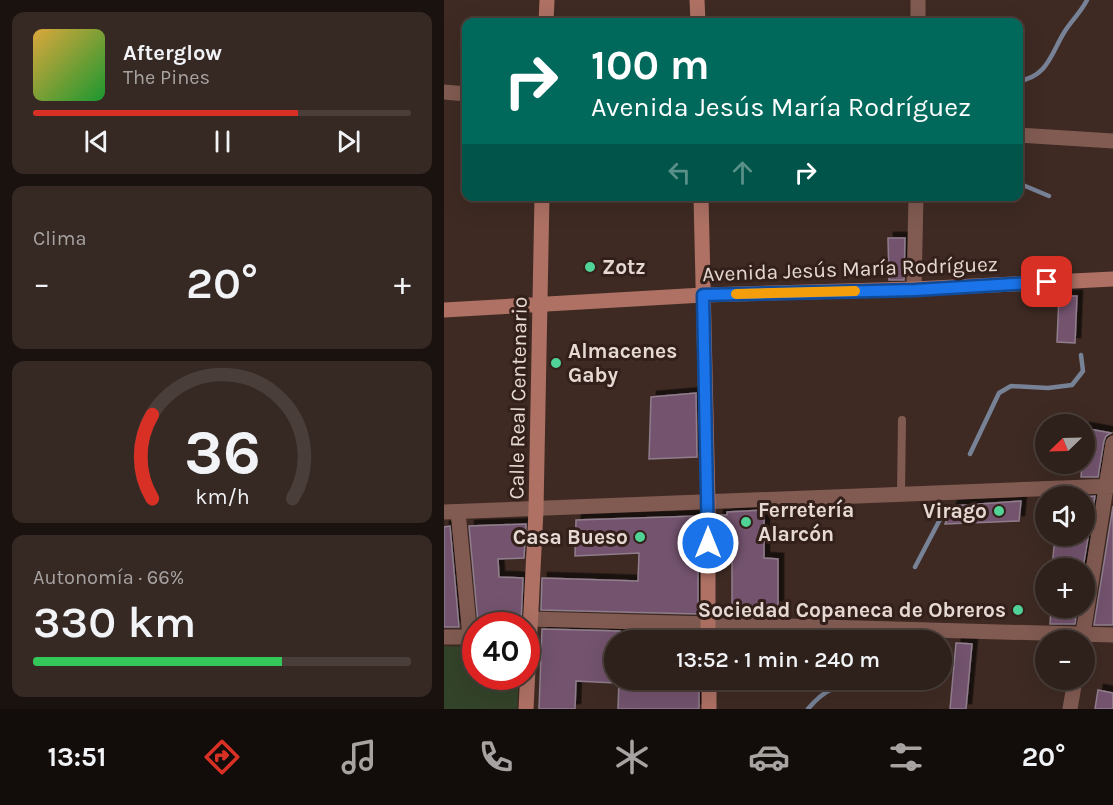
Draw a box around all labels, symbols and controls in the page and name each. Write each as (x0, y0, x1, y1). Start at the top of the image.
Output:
text: Afterglow (123, 40, 222, 66)
text: 100 m (591, 40, 710, 90)
icon: right (492, 42, 570, 120)
text: The Pines (123, 66, 210, 89)
text: Avenida Jesús María Rodríguez (591, 91, 971, 123)
icon: previous (80, 125, 113, 158)
icon: pause (206, 125, 239, 158)
icon: next (332, 125, 365, 158)
icon: left (663, 156, 696, 189)
icon: ahead (726, 156, 759, 189)
icon: right (789, 156, 822, 189)
text: Clima (33, 227, 87, 250)
street label: Avenida Jesús María Rodríguez (702, 252, 998, 286)
place label: Zotz (602, 255, 646, 279)
pin (1021, 256, 1072, 307)
text: 20° (186, 257, 258, 309)
marker: Zotz (583, 260, 597, 274)
text: − (33, 264, 50, 302)
text: + (394, 264, 411, 302)
icon: arrive (1030, 265, 1063, 298)
street label: Calle Real Centenario (504, 297, 532, 499)
place label: Almacenes Gaby (568, 339, 677, 387)
marker: Almacenes Gaby (549, 356, 563, 370)
north arrow (1035, 414, 1095, 474)
map controls (1035, 414, 1095, 690)
text: 36 (184, 416, 260, 489)
text: km/h (195, 484, 249, 509)
button: sound (1035, 486, 1095, 546)
place label: Ferretería Alarcón (758, 498, 854, 546)
place label: Virago (923, 499, 987, 523)
marker: Virago (992, 504, 1006, 518)
position arrow (676, 511, 740, 575)
marker: Ferretería Alarcón (739, 515, 753, 529)
place label: Casa Bueso (513, 525, 628, 549)
marker: Casa Bueso (633, 530, 647, 544)
button: + (1035, 558, 1095, 618)
text: Autonomía · 66% (33, 566, 184, 589)
text: 330 km (33, 596, 196, 648)
place label: Sociedad Copaneca de Obreros (698, 598, 1006, 622)
marker: Sociedad Copaneca de Obreros (1011, 603, 1025, 617)
speed limit sign: 40 (462, 612, 540, 690)
button: − (1035, 630, 1095, 690)
text: 13:52 · 1 min · 240 m (676, 647, 880, 673)
icon: directions (201, 736, 243, 778)
icon: music (338, 736, 380, 778)
icon: phone (475, 736, 517, 778)
icon: climate (611, 736, 653, 778)
icon: car (748, 736, 790, 778)
icon: filters (885, 736, 927, 778)
text: 13:51 (47, 741, 106, 773)
text: 20° (1022, 741, 1066, 773)

